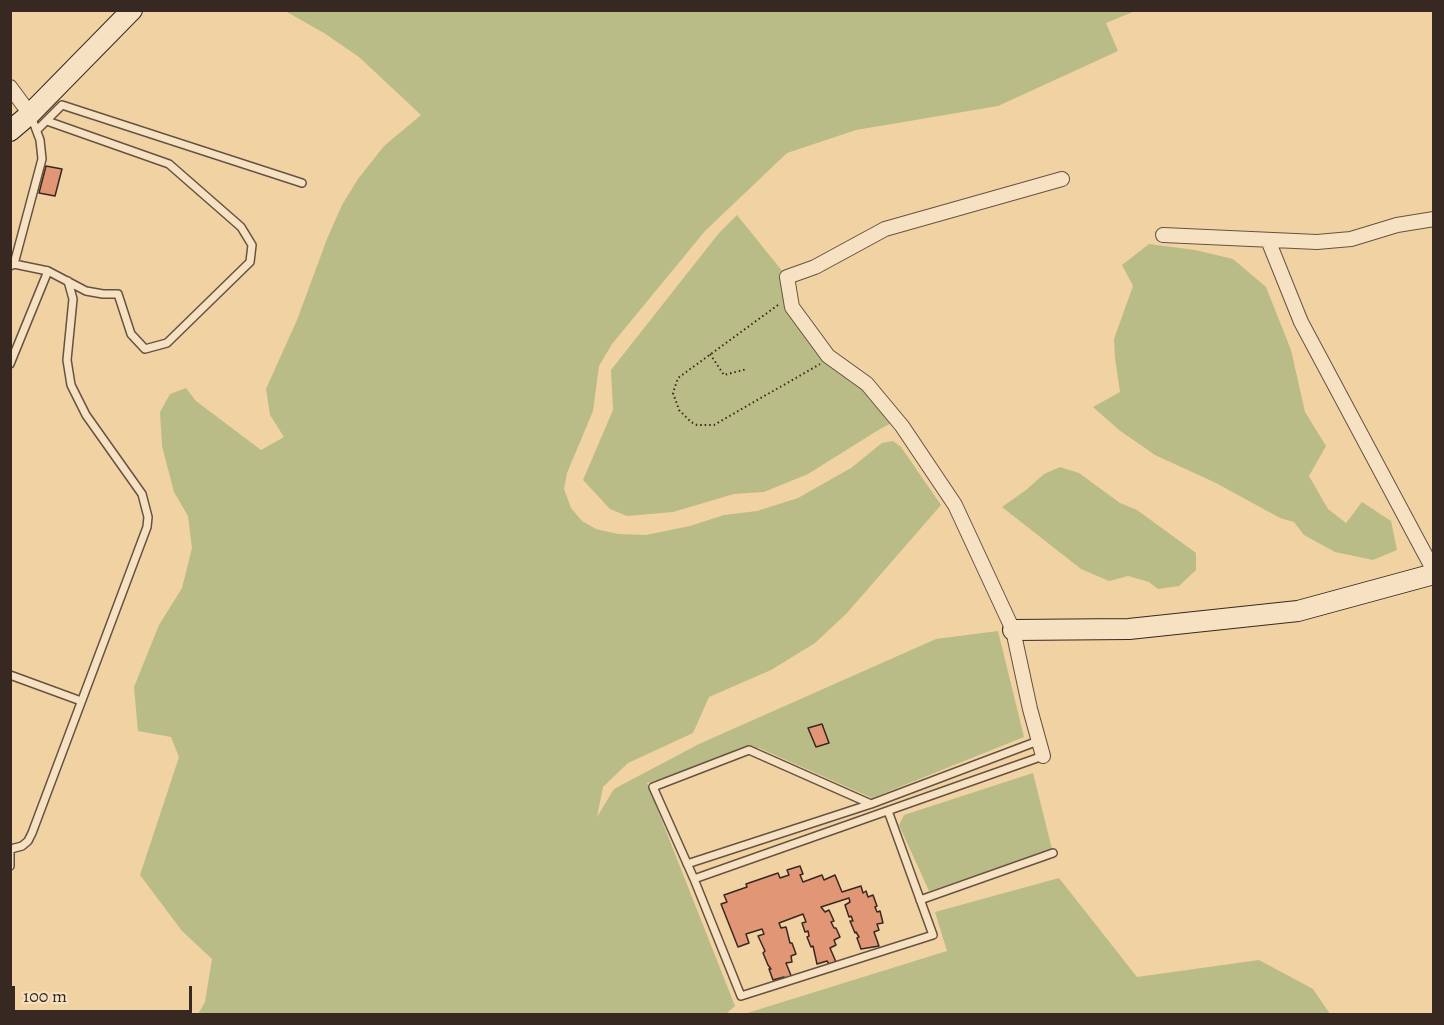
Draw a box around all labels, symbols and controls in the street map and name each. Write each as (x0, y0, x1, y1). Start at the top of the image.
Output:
scale bar (15, 974, 195, 1012)
text: 100 m (23, 984, 67, 1008)

